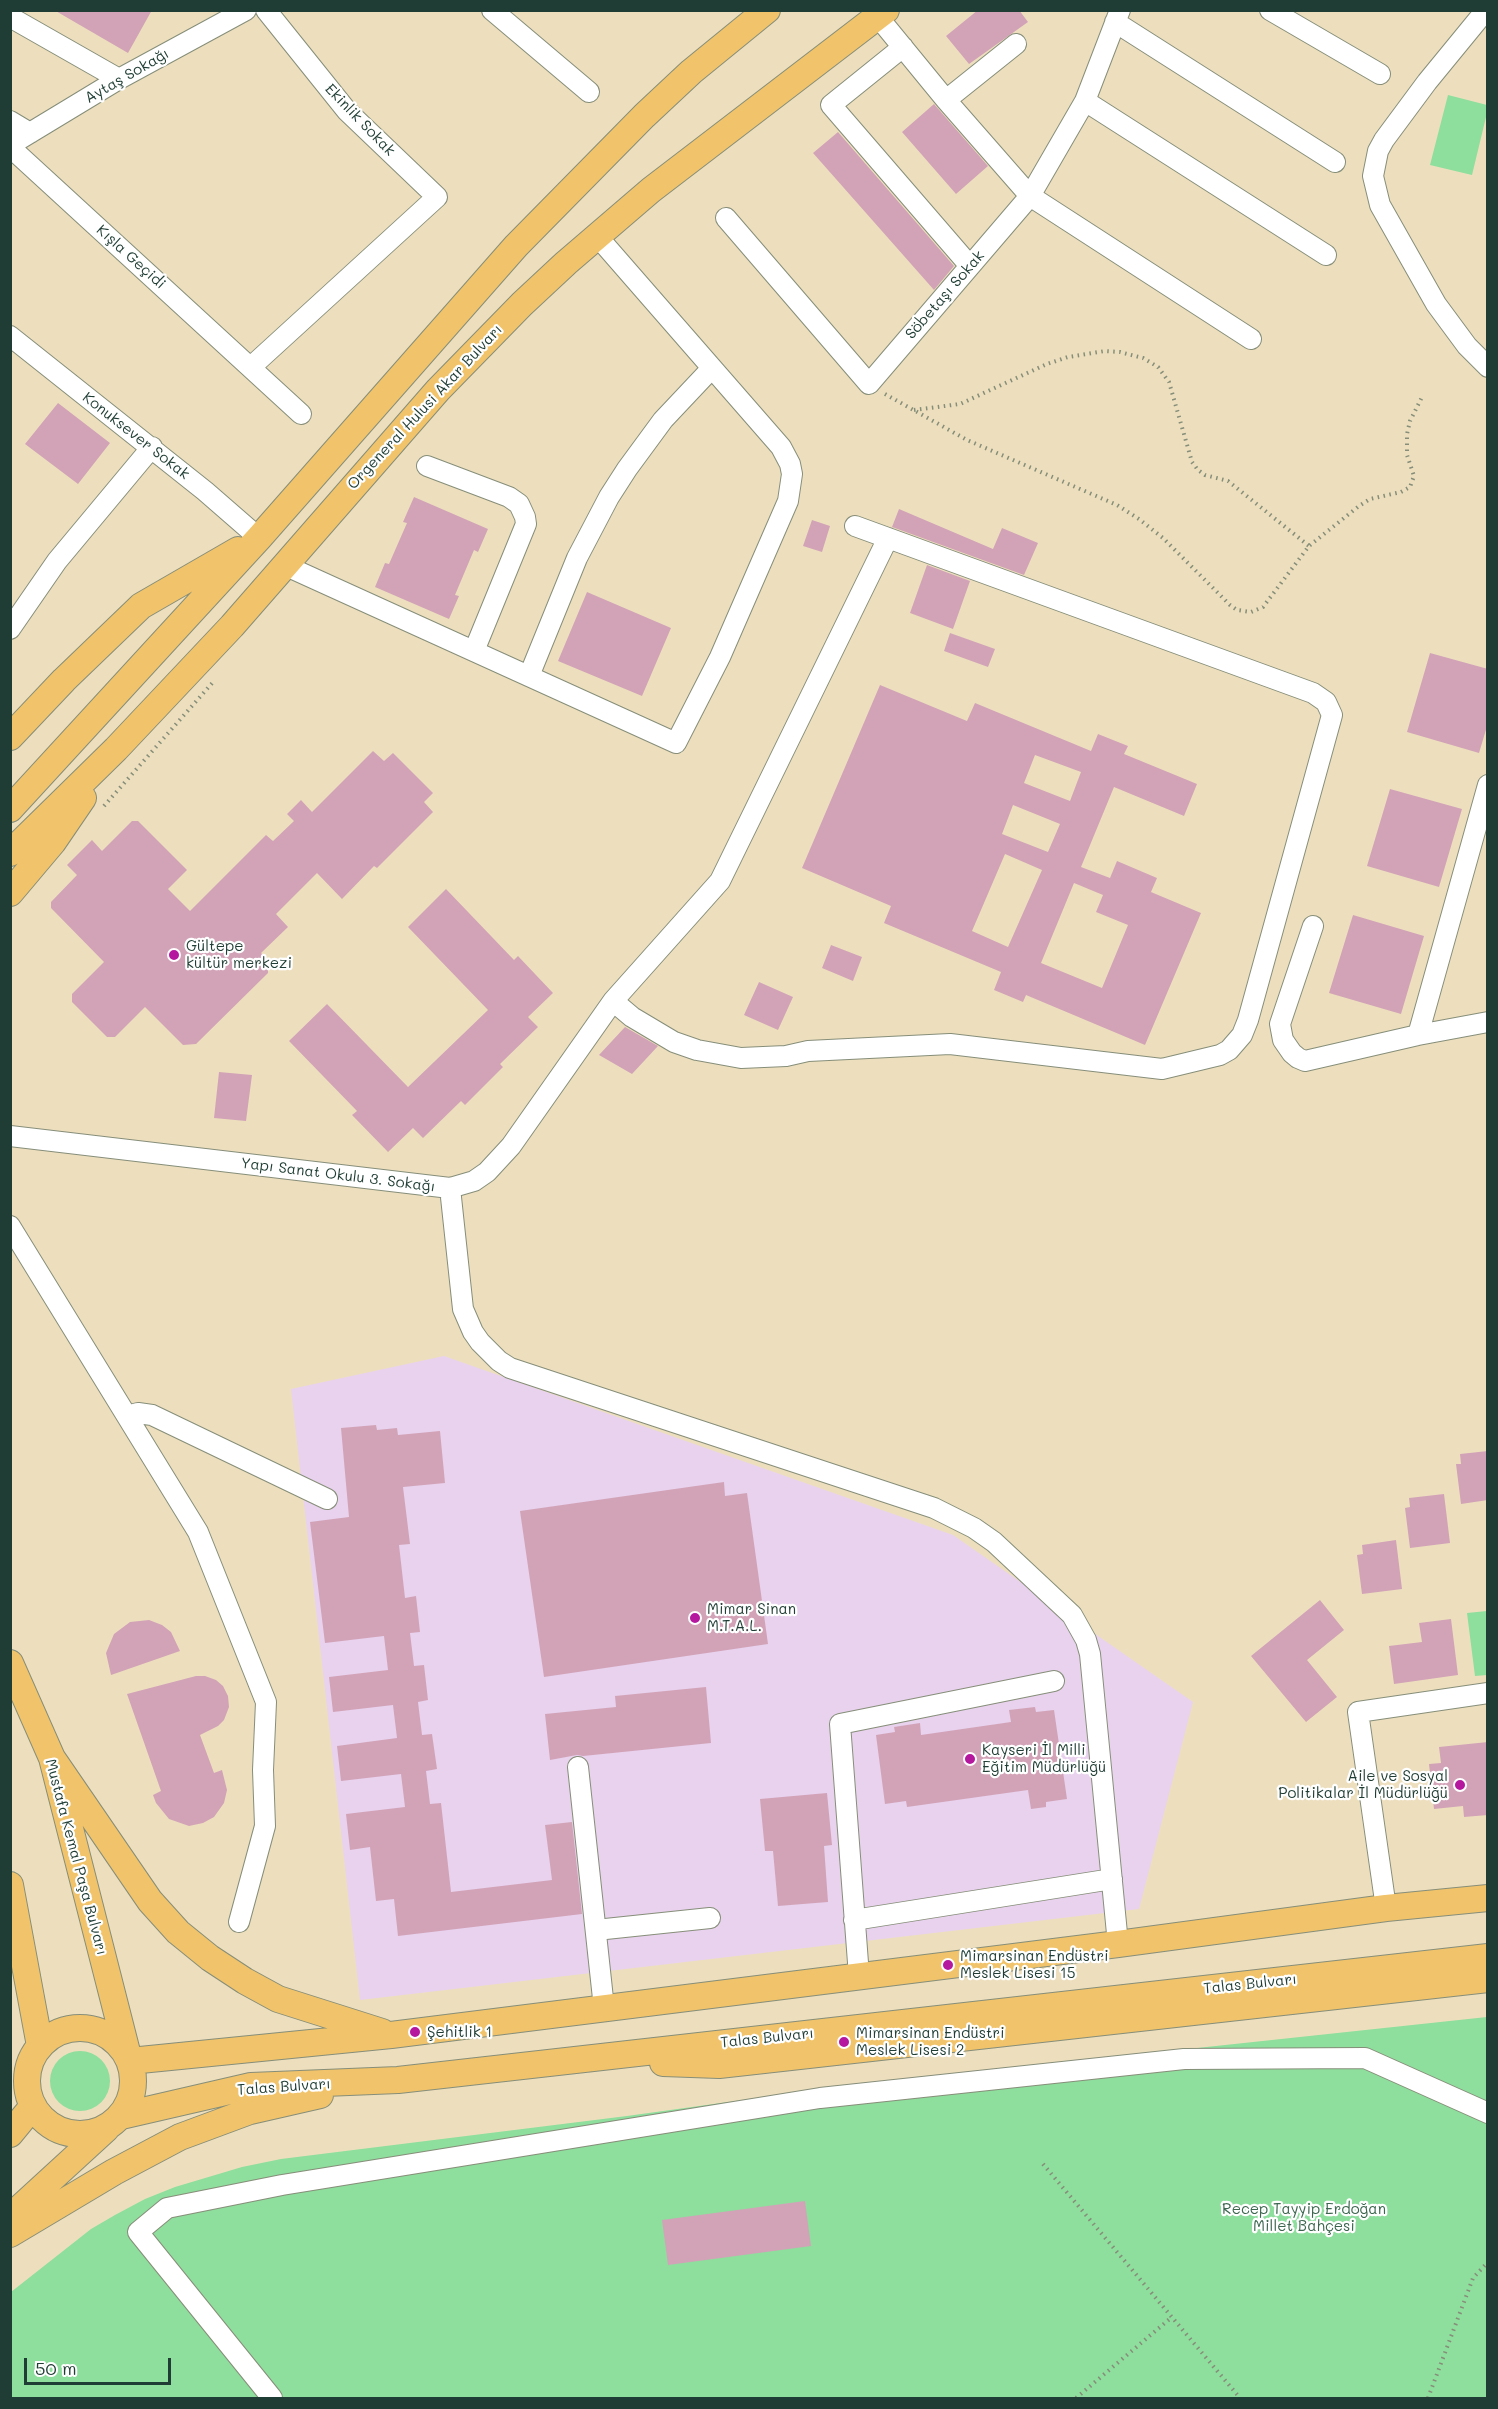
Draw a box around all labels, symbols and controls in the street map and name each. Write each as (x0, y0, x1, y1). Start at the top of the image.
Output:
street label: Aytaş Sokağı (82, 45, 172, 107)
street label: Ekinlik Sokak (321, 80, 399, 160)
street label: Kışla Geçidi (93, 221, 169, 293)
street label: Söbetaşı Sokak (902, 247, 988, 343)
street label: Orgeneral Hulusi Akar Bulvarı (344, 321, 506, 493)
street label: Konuksever Sokak (79, 389, 193, 483)
place label: Gültepe kültür merkezi (186, 937, 292, 972)
marker: Gültepe kültür merkezi (167, 948, 181, 962)
street label: Yapı Sanat Okulu 3. Sokağı (240, 1154, 436, 1196)
place label: Mimar Sinan M.T.A.L. (707, 1600, 796, 1635)
marker: Mimar Sinan M.T.A.L. (688, 1611, 702, 1625)
place label: Kayseri İl Milli Eğitim Müdürlüğü (982, 1741, 1106, 1776)
marker: Kayseri İl Milli Eğitim Müdürlüğü (963, 1752, 977, 1766)
street label: Mustafa Kemal Paşa Bulvarı (41, 1757, 111, 1957)
place label: Aile ve Sosyal Politikalar İl Müdürlüğü (1278, 1767, 1448, 1802)
marker: Aile ve Sosyal Politikalar İl Müdürlüğü (1453, 1778, 1467, 1792)
place label: Mimarsinan Endüstri Meslek Lisesi 15 (960, 1947, 1109, 1982)
marker: Mimarsinan Endüstri Meslek Lisesi 15 (941, 1958, 955, 1972)
street label: Talas Bulvarı (1202, 1970, 1298, 1998)
place label: Şehitlik 1 (427, 2023, 492, 2041)
street label: Talas Bulvarı (719, 2024, 815, 2052)
place label: Mimarsinan Endüstri Meslek Lisesi 2 (856, 2024, 1005, 2059)
marker: Şehitlik 1 (408, 2025, 422, 2039)
marker: Mimarsinan Endüstri Meslek Lisesi 2 (837, 2035, 851, 2049)
street label: Talas Bulvarı (237, 2075, 331, 2099)
park label: Recep Tayyip Erdoğan Millet Bahçesi (1222, 2200, 1386, 2235)
scale bar (27, 2346, 174, 2384)
text: 50 m (35, 2356, 77, 2380)

